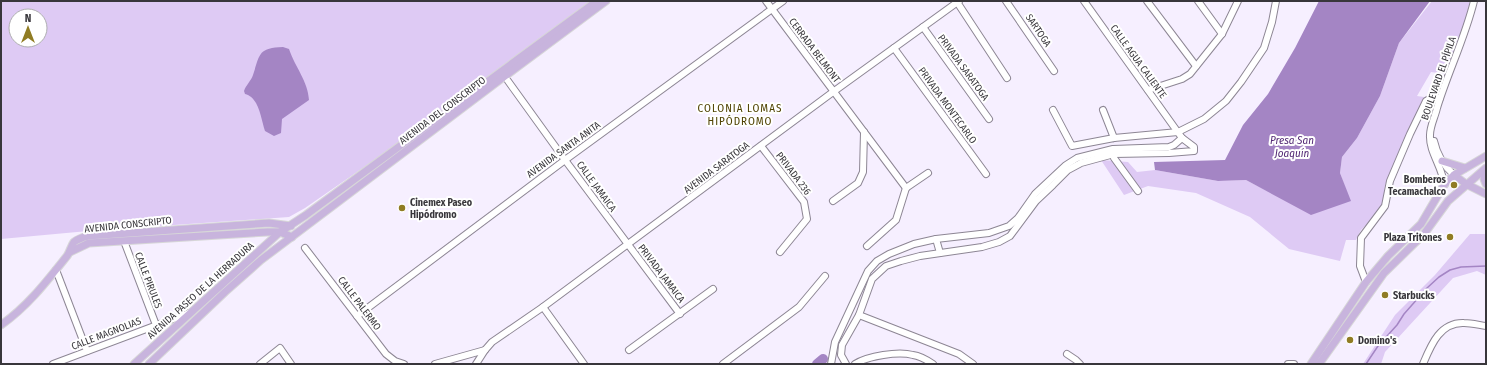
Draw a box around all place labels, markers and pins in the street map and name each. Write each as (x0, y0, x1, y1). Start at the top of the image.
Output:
place label: Bomberos Tecamachalco (1388, 174, 1447, 198)
marker: Bomberos Tecamachalco (1449, 180, 1459, 190)
place label: Cinemex Paseo Hipódromo (410, 197, 473, 221)
marker: Cinemex Paseo Hipódromo (397, 203, 407, 213)
place label: Plaza Tritones (1384, 232, 1443, 244)
marker: Plaza Tritones (1445, 232, 1455, 242)
marker: Starbucks (1380, 290, 1390, 300)
place label: Starbucks (1393, 290, 1435, 302)
marker: Domino's (1345, 335, 1355, 345)
place label: Domino's (1358, 335, 1397, 347)

